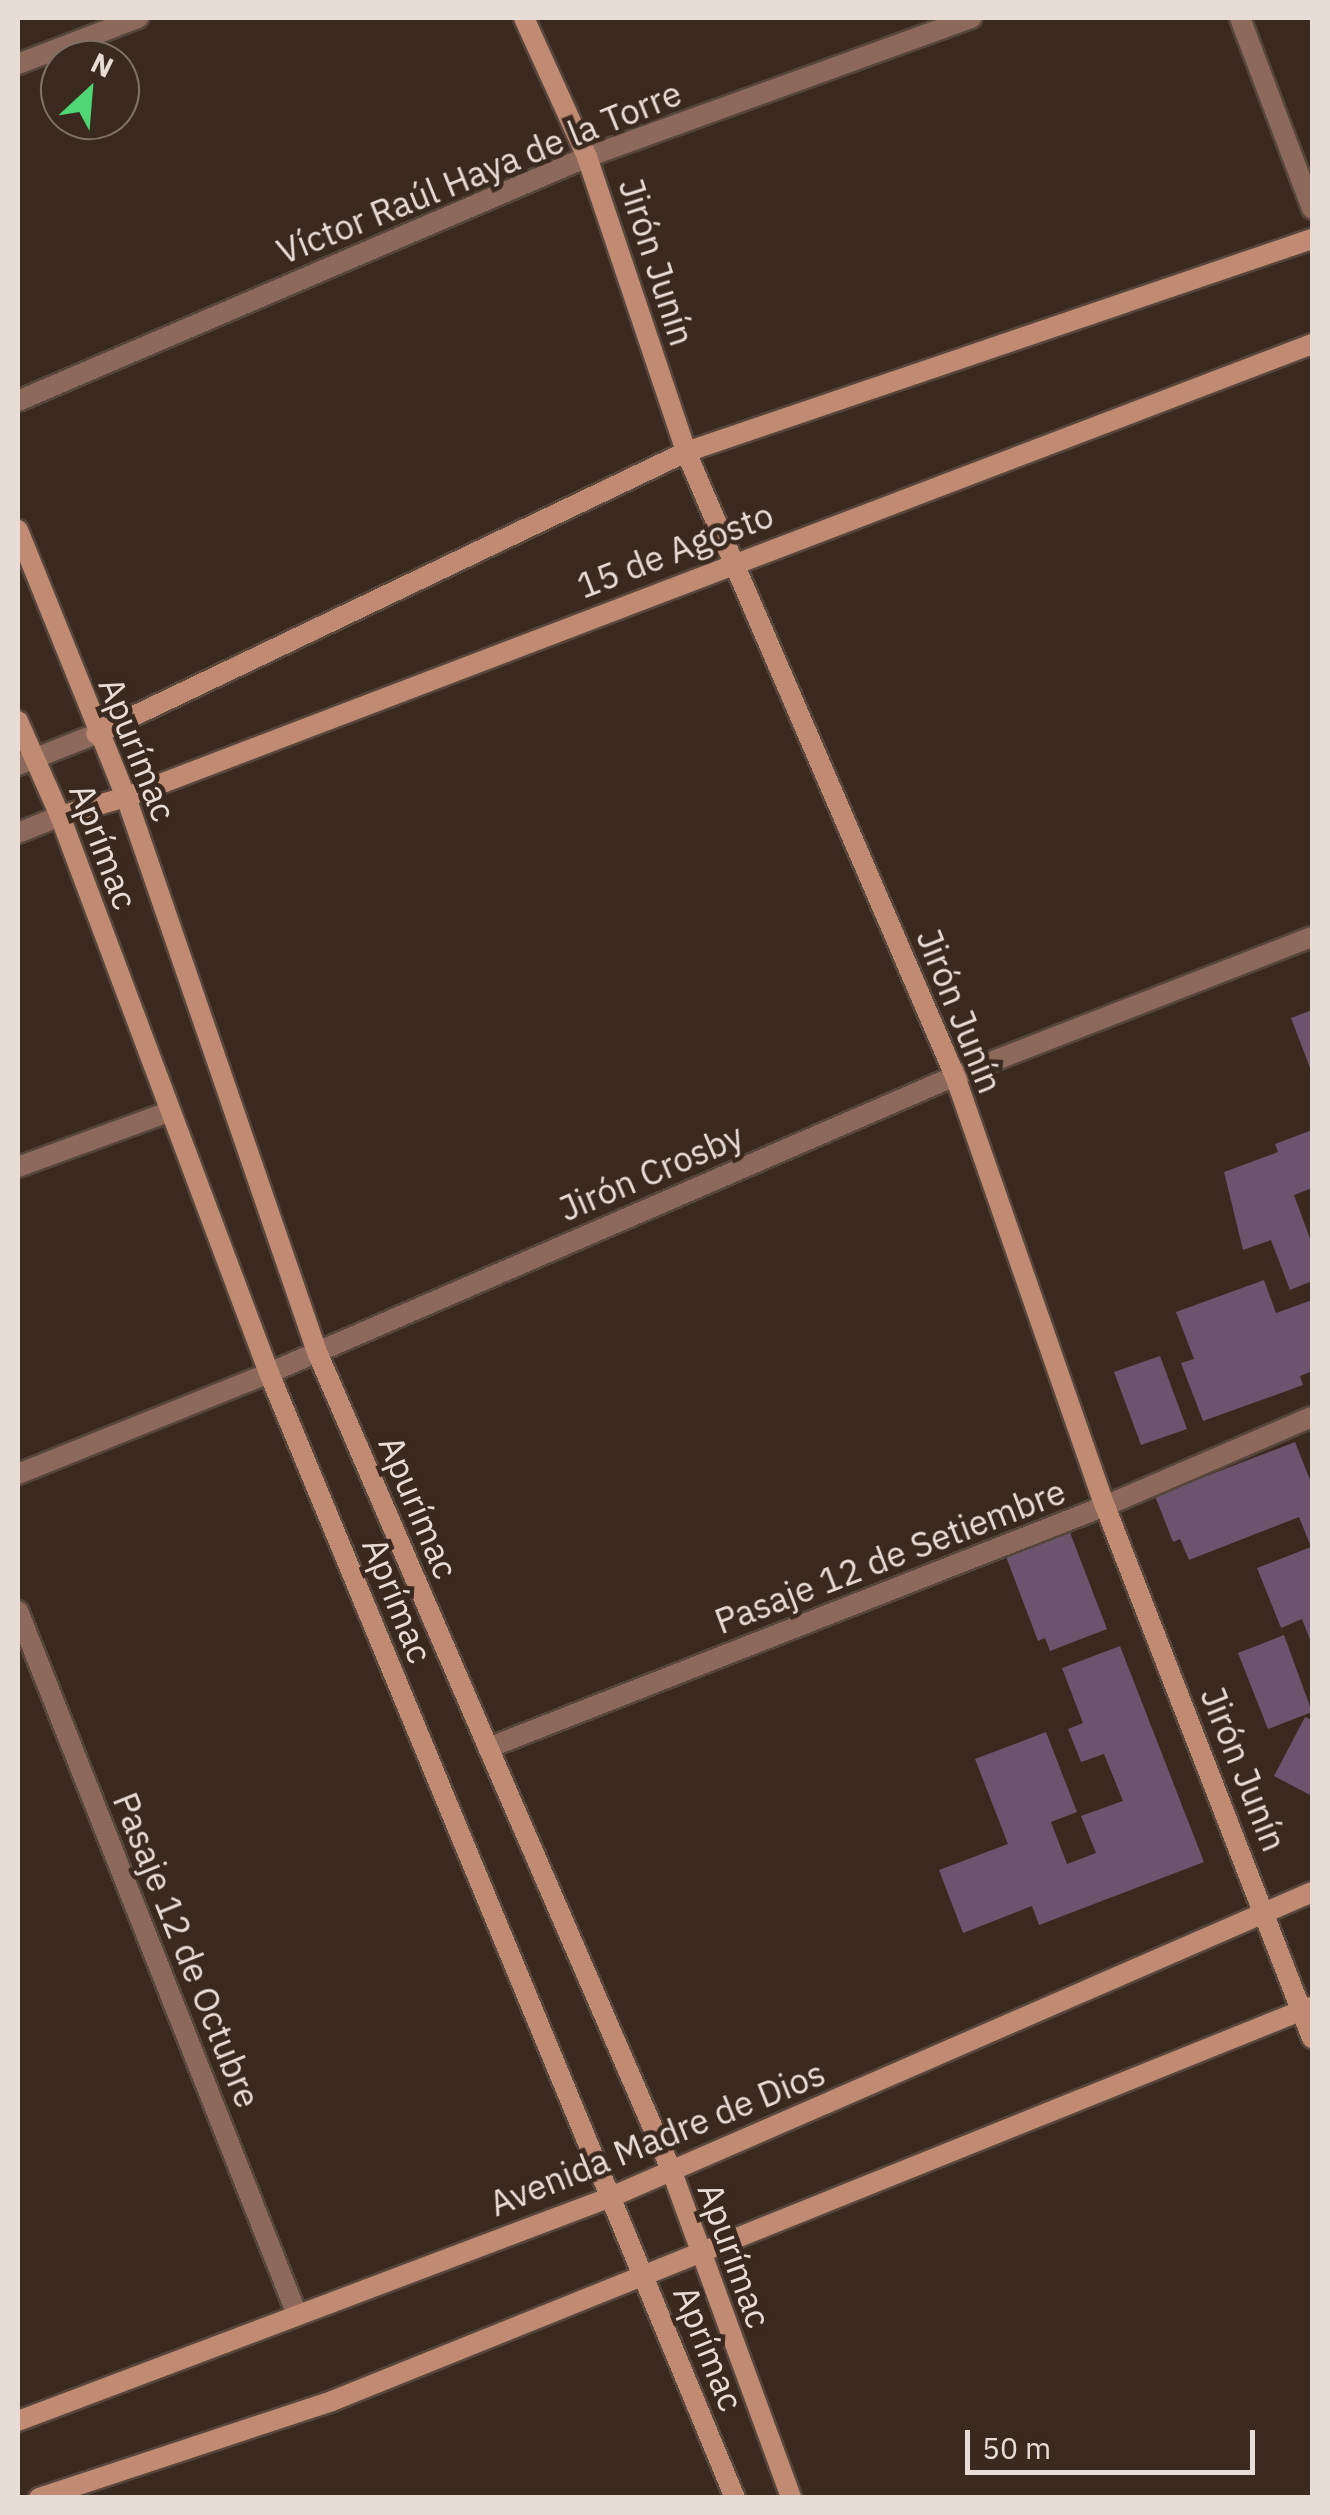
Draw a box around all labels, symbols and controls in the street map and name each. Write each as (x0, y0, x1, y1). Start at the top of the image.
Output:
north arrow (40, 40, 140, 140)
text: N (85, 43, 120, 85)
street label: Víctor Raúl Haya de la Torre (271, 72, 687, 272)
street label: Jirón Junín (610, 173, 704, 351)
street label: 15 de Agosto (571, 493, 779, 607)
street label: Apurímac (90, 671, 186, 827)
street label: Aprímac (61, 777, 147, 915)
street label: Jirón Junín (908, 923, 1012, 1099)
street label: Jirón Crosby (553, 1114, 749, 1230)
street label: Apurímac (370, 1429, 468, 1585)
street label: Pasaje 12 de Setiembre (709, 1470, 1071, 1642)
street label: Aprímac (354, 1531, 442, 1669)
street label: Jirón Junín (1192, 1681, 1296, 1857)
street label: Pasaje 12 de Octubre (105, 1786, 269, 2114)
street label: Avenida Madre de Dios (483, 2051, 831, 2225)
street label: Apurímac (689, 2177, 781, 2333)
street label: Aprímac (665, 2279, 753, 2417)
scale bar (970, 2410, 1260, 2472)
text: 50 m (982, 2428, 1051, 2467)

